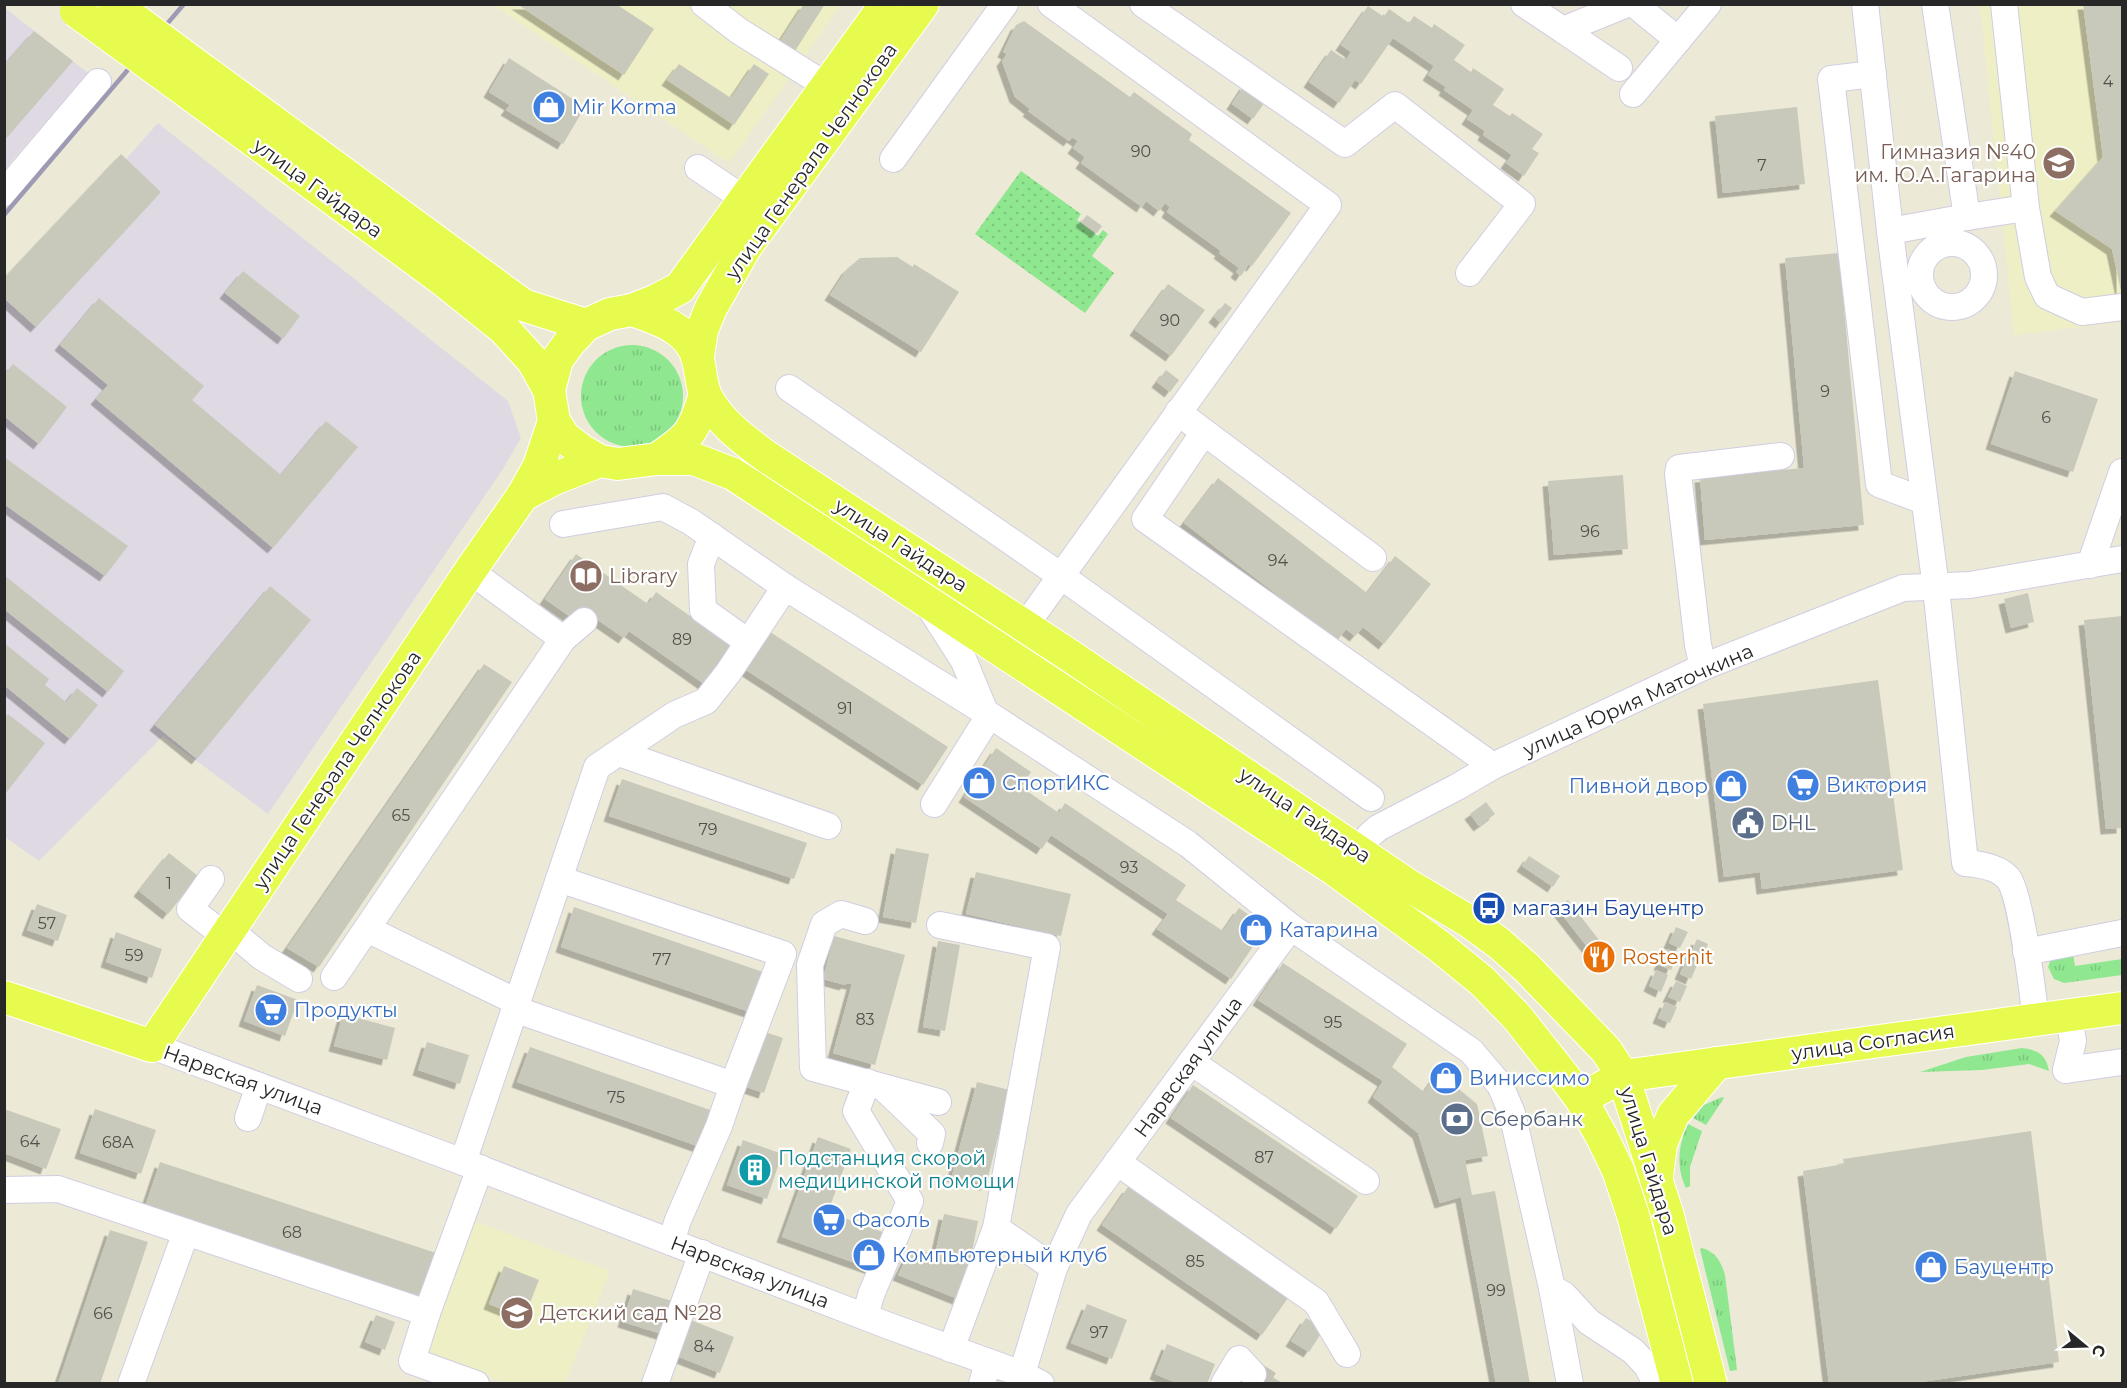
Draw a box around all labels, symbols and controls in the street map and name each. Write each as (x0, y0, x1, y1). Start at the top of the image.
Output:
street label: улица Генерала Челнокова (719, 38, 902, 285)
house number: 4 (2103, 72, 2114, 91)
shop icon: Mir Korma (531, 89, 567, 125)
place label: Mir Korma (572, 95, 677, 119)
street label: улица Гайдара (248, 132, 387, 243)
place label: Гимназия №40 им. Ю.А.Гагарина (1854, 140, 2036, 187)
house number: 90 (1131, 142, 1151, 161)
school or university icon: Гимназия №40 им. Ю.А.Гагарина (2041, 145, 2077, 181)
house number: 7 (1757, 156, 1767, 175)
house number: 90 (1160, 311, 1180, 330)
house number: 9 (1820, 382, 1830, 401)
house number: 6 (2041, 408, 2051, 427)
street label: улица Гайдара (829, 492, 972, 597)
house number: 96 (1580, 522, 1600, 541)
house number: 94 (1268, 551, 1289, 570)
library icon: Library (568, 558, 604, 594)
place label: Library (609, 564, 678, 588)
house number: 89 (672, 630, 692, 649)
street label: улица Юрия Маточкина (1518, 638, 1757, 762)
street label: улица Генерала Челнокова (247, 646, 426, 895)
house number: 91 (837, 699, 853, 718)
street label: улица Гайдара (1234, 761, 1376, 868)
shop icon: СпортИКС (961, 765, 997, 801)
supermarket icon: Виктория (1785, 767, 1821, 803)
shop icon: Пивной двор (1713, 768, 1749, 804)
place label: СпортИКС (1002, 771, 1110, 795)
place label: Виктория (1826, 773, 1927, 797)
place label: Пивной двор (1569, 774, 1708, 798)
public building icon: DHL (1730, 805, 1766, 841)
house number: 65 (392, 806, 410, 825)
place label: DHL (1771, 811, 1816, 835)
house number: 79 (698, 820, 718, 839)
house number: 93 (1120, 858, 1138, 877)
house number: 1 (166, 874, 172, 893)
bus stop icon: магазин Бауцентр (1471, 890, 1507, 926)
place label: магазин Бауцентр (1512, 896, 1704, 920)
shop icon: Катарина (1238, 912, 1274, 948)
house number: 57 (38, 914, 56, 933)
place label: Катарина (1279, 918, 1378, 942)
restaurant icon: Rosterhit (1581, 939, 1617, 975)
place label: Rosterhit (1622, 945, 1713, 969)
house number: 59 (125, 946, 143, 965)
house number: 77 (653, 950, 671, 969)
supermarket icon: Продукты (253, 992, 289, 1028)
street label: Нарвская улица (1129, 992, 1247, 1142)
place label: Продукты (294, 998, 398, 1022)
house number: 83 (855, 1010, 875, 1029)
house number: 95 (1324, 1013, 1342, 1032)
street label: улица Согласия (1789, 1019, 1956, 1065)
street label: Нарвская улица (160, 1040, 326, 1120)
shop icon: Виниссимо (1428, 1060, 1464, 1096)
place label: Виниссимо (1469, 1066, 1590, 1090)
street label: улица Гайдара (1615, 1083, 1683, 1238)
house number: 75 (607, 1088, 625, 1107)
bank icon: Сбербанк (1439, 1101, 1475, 1137)
place label: Сбербанк (1480, 1107, 1583, 1131)
house number: 64 (20, 1132, 41, 1151)
house number: 68А (102, 1133, 134, 1152)
place label: Подстанция скорой медицинской помощи (778, 1146, 1015, 1193)
house number: 87 (1254, 1148, 1274, 1167)
building icon: Подстанция скорой медицинской помощи (737, 1152, 773, 1188)
supermarket icon: Фасоль (811, 1202, 847, 1238)
place label: Фасоль (852, 1208, 930, 1232)
house number: 68 (282, 1223, 302, 1242)
street label: Нарвская улица (667, 1231, 833, 1313)
shop icon: Компьютерный клуб (851, 1237, 887, 1273)
place label: Компьютерный клуб (892, 1243, 1107, 1267)
shop icon: Бауцентр (1913, 1249, 1949, 1285)
house number: 85 (1185, 1252, 1205, 1271)
place label: Бауцентр (1954, 1255, 2054, 1279)
house number: 99 (1486, 1281, 1506, 1300)
school or university icon: Детский сад №28 (499, 1295, 535, 1331)
place label: Детский сад №28 (540, 1301, 722, 1325)
house number: 66 (93, 1304, 113, 1323)
north arrow (2055, 1316, 2115, 1376)
house number: 97 (1089, 1323, 1109, 1342)
house number: 84 (694, 1337, 715, 1356)
text: С (2088, 1342, 2110, 1360)

